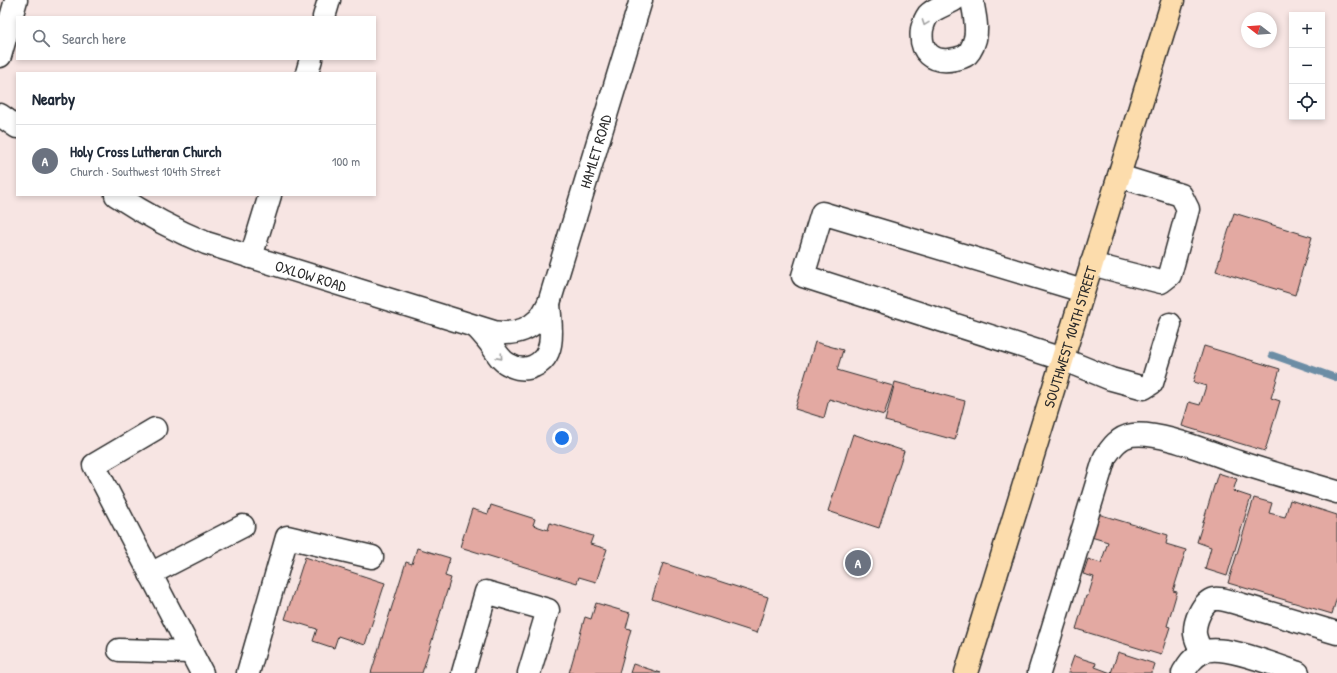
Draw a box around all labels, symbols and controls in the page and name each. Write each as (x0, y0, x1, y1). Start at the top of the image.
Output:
north arrow (1241, 12, 1277, 48)
map controls (1289, 12, 1325, 120)
button: + (1289, 12, 1325, 48)
search box (16, 16, 376, 60)
one-way arrow (921, 19, 929, 26)
icon: search (30, 27, 52, 49)
text: Search here (62, 28, 126, 49)
button: − (1289, 48, 1325, 84)
button: locate (1289, 84, 1325, 120)
text: Nearby (32, 87, 75, 110)
street label: HAMLET ROAD (574, 111, 616, 190)
text: Holy Cross Lutheran Church (70, 141, 221, 162)
text: A (42, 152, 48, 170)
text: 100 m (332, 152, 360, 170)
text: Church · Southwest 104th Street (70, 162, 220, 180)
street label: OXLOW ROAD (273, 255, 350, 297)
street label: SOUTHWEST 104TH STREET (1038, 262, 1101, 410)
one-way arrow (496, 352, 503, 360)
your location (552, 428, 572, 448)
pin: A (845, 548, 871, 578)

